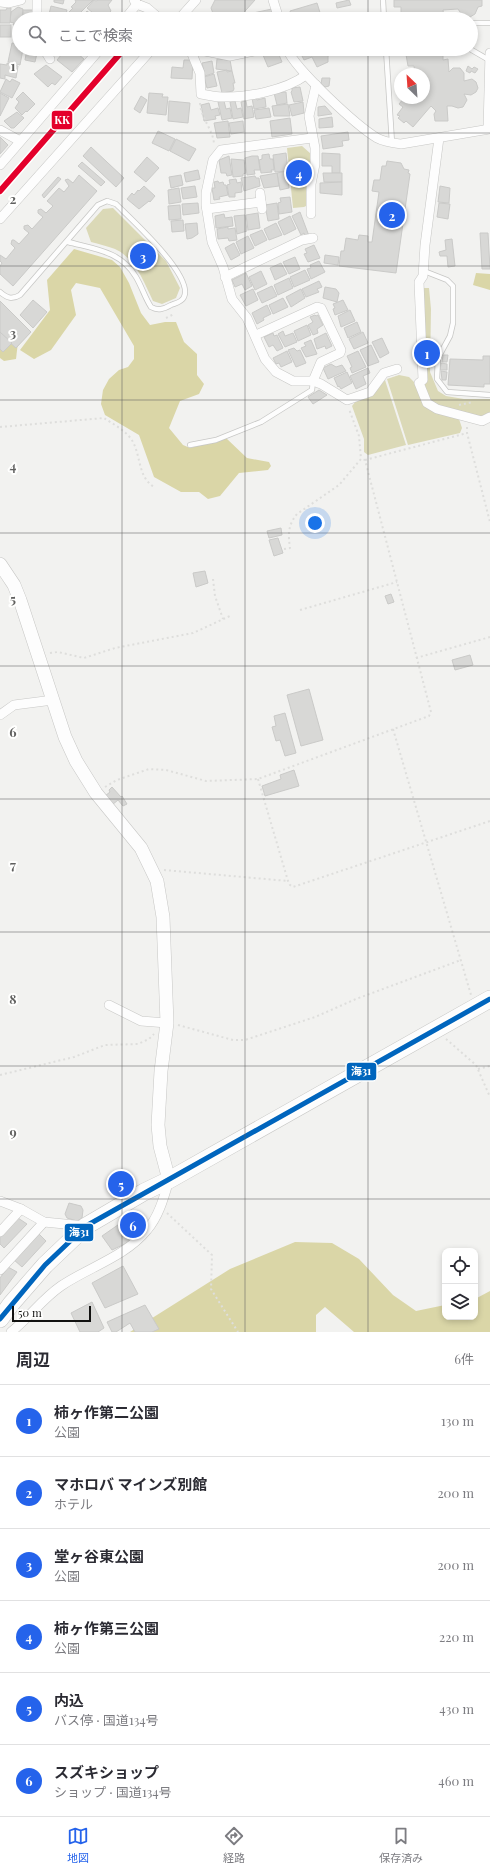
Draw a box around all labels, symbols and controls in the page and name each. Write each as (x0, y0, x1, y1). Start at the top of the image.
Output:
search box (12, 12, 478, 56)
icon: search (26, 23, 48, 45)
text: ここで検索 (58, 25, 133, 45)
text: 1 (11, 57, 16, 74)
north arrow (394, 68, 430, 104)
line badge: KK (51, 110, 73, 130)
text: KK (54, 112, 70, 127)
pin: 4 (286, 158, 312, 188)
text: 2 (10, 190, 17, 207)
pin: 2 (379, 200, 405, 230)
pin: 3 (130, 241, 156, 271)
text: 3 (10, 324, 16, 341)
pin: 1 (414, 338, 440, 368)
text: 4 (10, 457, 17, 474)
your location (305, 513, 325, 533)
text: 5 (10, 590, 16, 607)
text: 6 (9, 723, 17, 740)
text: 7 (10, 856, 16, 873)
text: 8 (9, 990, 17, 1007)
line badge: 海31 (346, 1062, 377, 1081)
text: 海31 (351, 1063, 371, 1078)
text: 9 (9, 1123, 17, 1140)
pin: 5 (108, 1169, 134, 1199)
pin: 6 (120, 1210, 146, 1240)
line badge: 海31 (64, 1223, 94, 1242)
text: 海31 (69, 1224, 89, 1239)
map controls (442, 1248, 478, 1320)
button: locate (442, 1248, 478, 1284)
button: layers (442, 1284, 478, 1320)
scale bar (12, 1304, 91, 1323)
text: 50 m (18, 1305, 42, 1320)
text: 周辺 (16, 1348, 50, 1370)
text: 6件 (454, 1350, 474, 1367)
text: 柿ヶ作第二公園 (54, 1402, 159, 1422)
text: 1 (27, 1412, 31, 1429)
text: 130 m (441, 1412, 474, 1429)
text: 公園 (54, 1423, 80, 1440)
text: マホロバ マインズ別館 (54, 1474, 207, 1494)
text: 2 (26, 1484, 32, 1501)
text: 200 m (437, 1484, 474, 1501)
text: ホテル (54, 1495, 93, 1512)
text: 堂ヶ谷東公園 (54, 1546, 144, 1566)
text: 3 (26, 1556, 32, 1573)
text: 200 m (437, 1556, 474, 1573)
text: 公園 (54, 1567, 80, 1584)
text: 柿ヶ作第三公園 (54, 1618, 159, 1638)
text: 4 (26, 1628, 32, 1645)
text: 220 m (439, 1628, 474, 1645)
text: 公園 (54, 1639, 80, 1656)
text: 内込 (54, 1690, 84, 1710)
text: 5 (26, 1700, 32, 1717)
text: 430 m (439, 1700, 474, 1717)
text: バス停 · 国道134号 (54, 1711, 159, 1728)
text: スズキショップ (54, 1762, 159, 1782)
text: 6 (25, 1772, 33, 1789)
text: 460 m (438, 1772, 474, 1789)
text: ショップ · 国道134号 (54, 1783, 172, 1800)
tab: 地図 (67, 1825, 89, 1865)
tab: 経路 (223, 1825, 245, 1865)
tab: 保存済み (379, 1825, 423, 1865)

